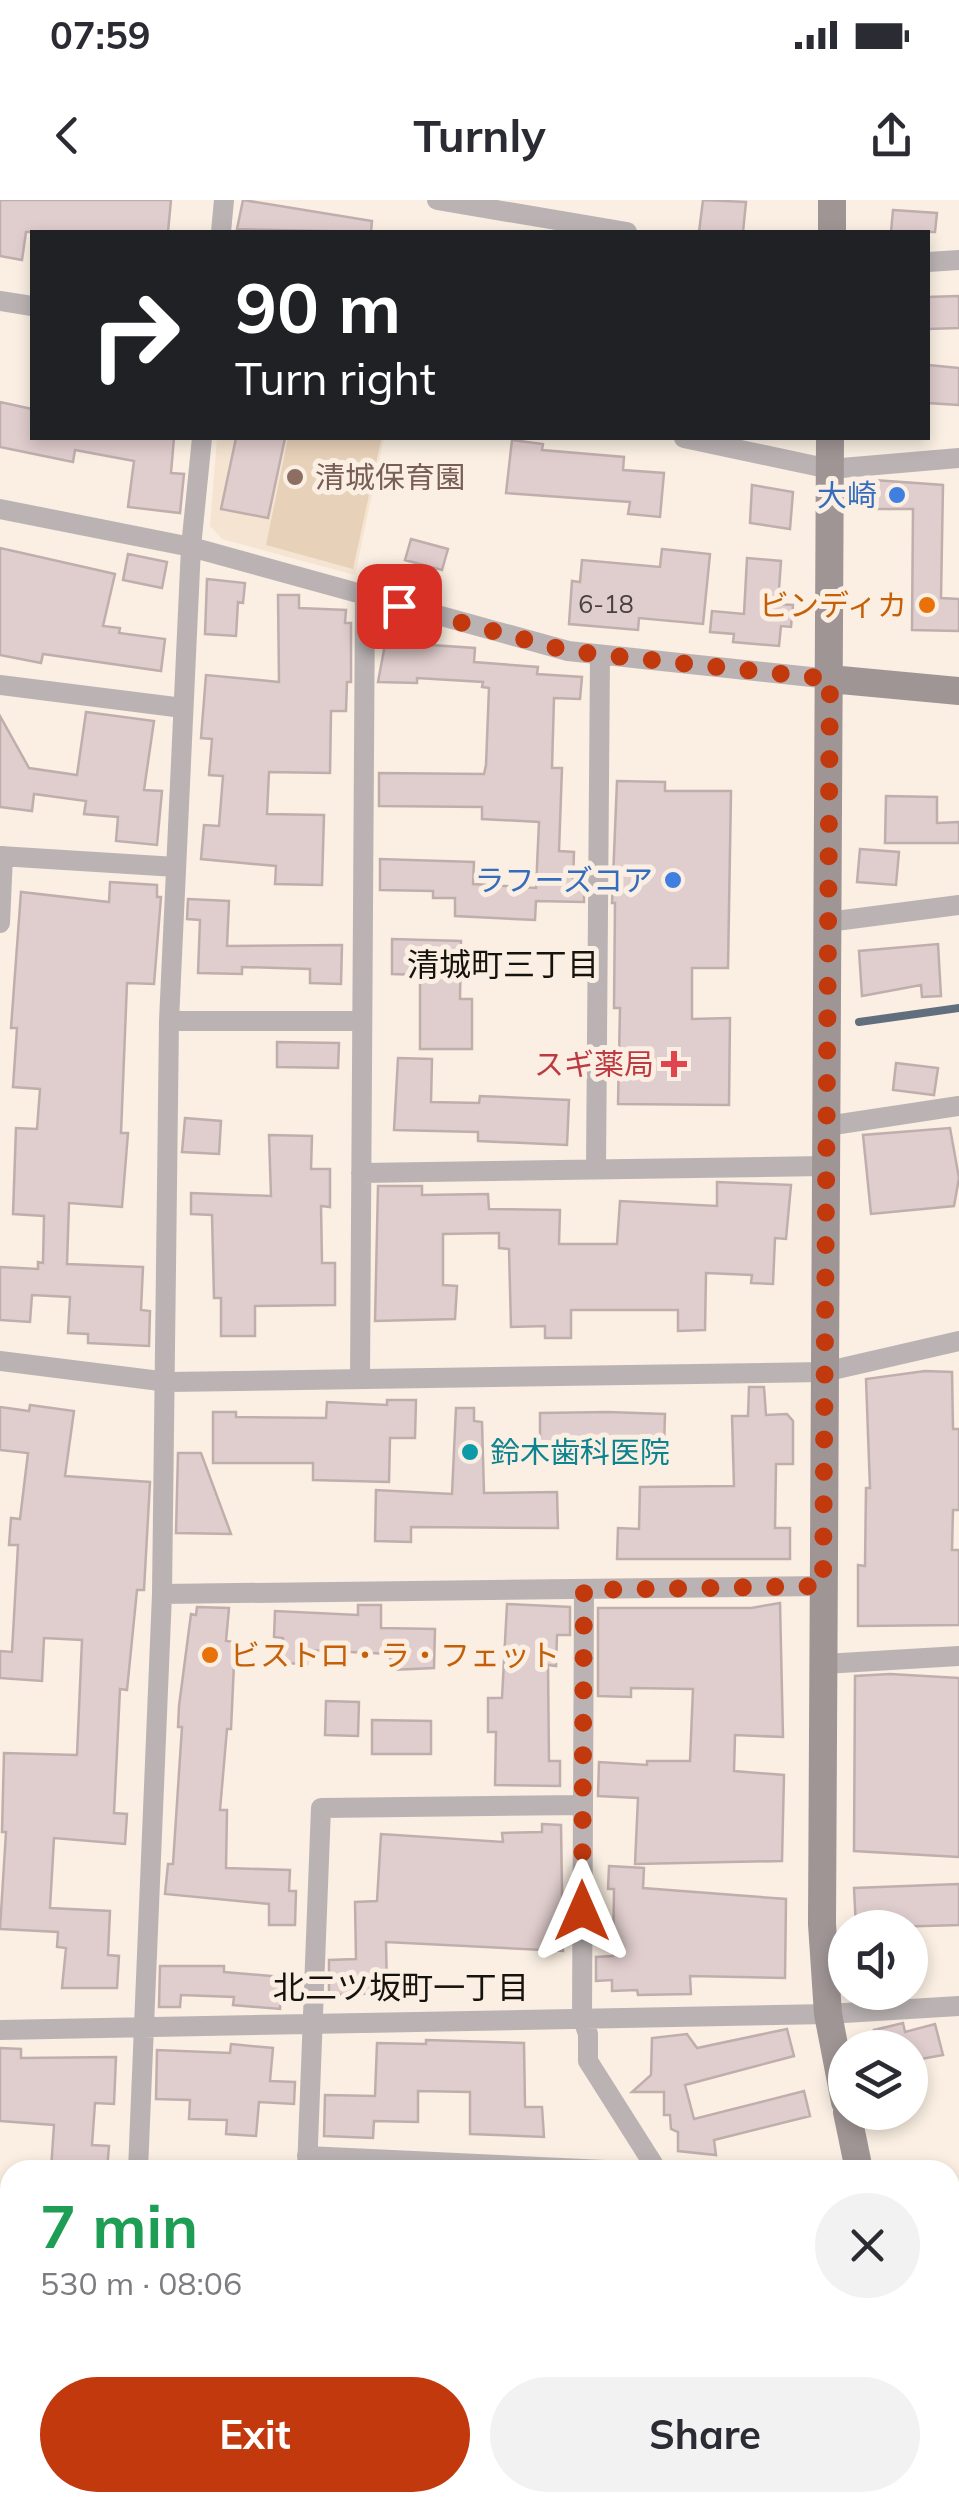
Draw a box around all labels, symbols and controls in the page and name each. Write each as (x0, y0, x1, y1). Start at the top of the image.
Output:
text: 07:59 (50, 11, 151, 59)
text: Turnly (413, 107, 546, 163)
icon: back (40, 108, 95, 163)
icon: share (864, 108, 919, 163)
text: 90 m (235, 263, 401, 351)
icon: right (70, 270, 200, 400)
text: Turn right (235, 350, 436, 406)
place label: 清城保育園 (315, 458, 465, 496)
marker: 清城保育園 (284, 466, 306, 488)
place label: 大崎 (817, 476, 877, 514)
marker: 大崎 (886, 484, 908, 506)
pin (357, 564, 442, 649)
icon: arrive (372, 579, 427, 634)
place label: ビンディカ (759, 586, 907, 624)
house number: 6-18 (578, 588, 634, 619)
marker: ビンディカ (916, 594, 938, 616)
place label: ラフーズコア (475, 861, 653, 899)
marker: ラフーズコア (662, 869, 684, 891)
district label: 清城町三丁目 (407, 944, 599, 984)
place label: スギ薬局 (534, 1045, 654, 1083)
marker: スギ薬局 (663, 1053, 685, 1075)
place label: 鈴木歯科医院 (490, 1433, 670, 1471)
marker: 鈴木歯科医院 (459, 1441, 481, 1463)
place label: ビストロ・ラ・フェット (230, 1636, 560, 1674)
marker: ビストロ・ラ・フェット (199, 1644, 221, 1666)
position arrow (530, 1859, 634, 1963)
map controls (828, 1910, 928, 2130)
button: sound (828, 1910, 928, 2010)
district label: 北二ツ坂町一丁目 (273, 1967, 529, 2007)
button: layers (828, 2030, 928, 2130)
text: 7 min (40, 2188, 198, 2263)
button: close (815, 2193, 920, 2298)
text: 530 m · 08:06 (40, 2263, 242, 2303)
button: Exit (40, 2377, 470, 2492)
button: Share (490, 2377, 920, 2492)

